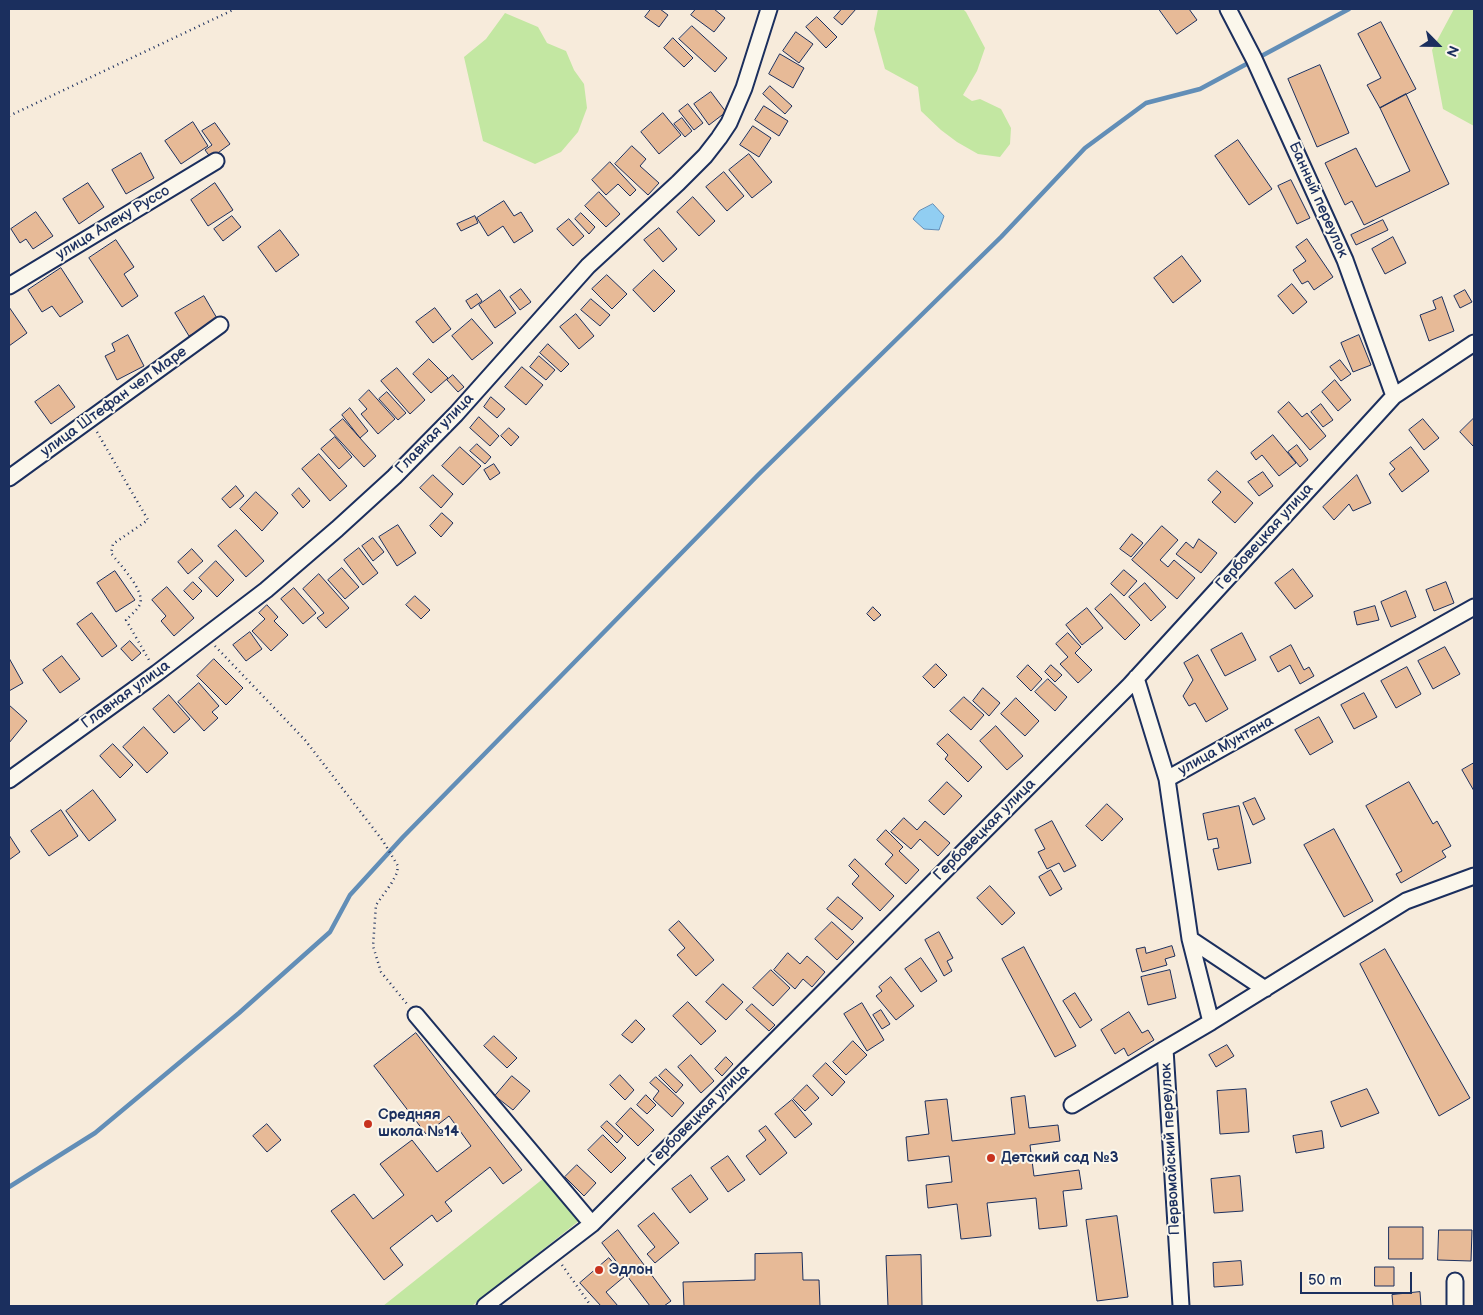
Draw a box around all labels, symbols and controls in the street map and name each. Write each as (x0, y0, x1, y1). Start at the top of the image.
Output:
north arrow (1413, 20, 1463, 70)
text: N (1442, 43, 1462, 59)
street label: Банный переулок (1284, 139, 1352, 261)
street label: улица Алеку Руссо (53, 182, 173, 264)
street label: улица Штефан чел Маре (37, 343, 191, 461)
street label: Главная улица (392, 390, 478, 478)
street label: Гербовецкая улица (1213, 480, 1317, 594)
street label: Главная улица (78, 657, 174, 733)
street label: улица Мунтяна (1175, 712, 1277, 780)
street label: Гербовецкая улица (930, 775, 1040, 885)
street label: Гербовецкая улица (644, 1061, 754, 1171)
street label: Первомайский переулок (1157, 1062, 1185, 1236)
place label: Средняя школа №14 (378, 1106, 459, 1141)
marker: Средняя школа №14 (362, 1118, 374, 1130)
place label: Детский сад №3 (1001, 1149, 1118, 1167)
marker: Детский сад №3 (985, 1152, 997, 1164)
place label: Эдлон (609, 1261, 653, 1279)
scale bar (1303, 1262, 1416, 1294)
marker: Эдлон (593, 1264, 605, 1276)
text: 50 m (1308, 1271, 1342, 1290)

